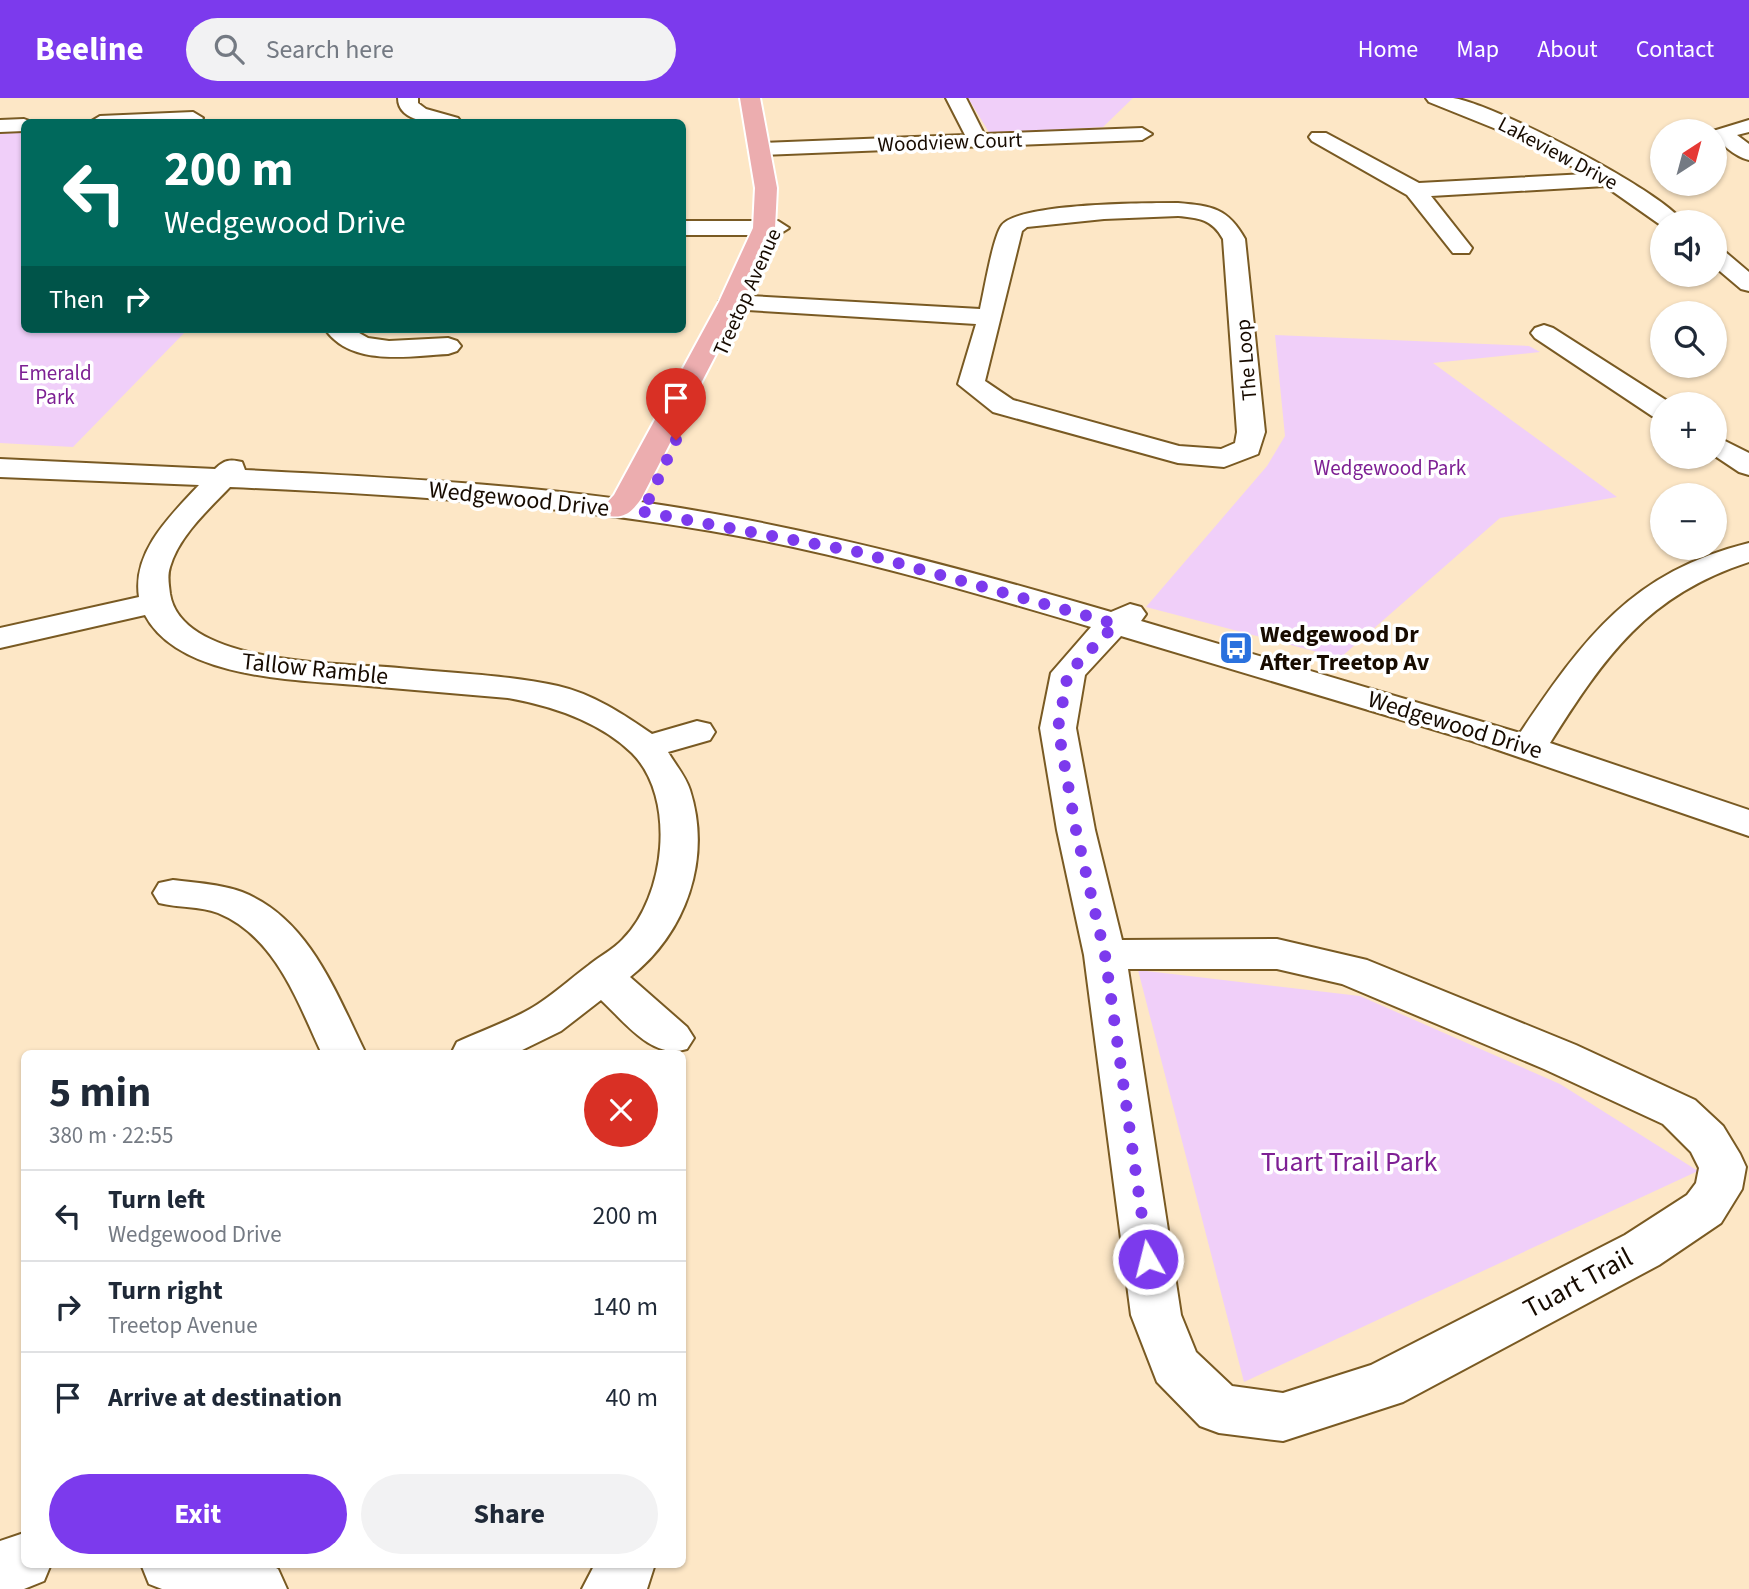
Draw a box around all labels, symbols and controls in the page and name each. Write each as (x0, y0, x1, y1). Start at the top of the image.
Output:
search box (186, 18, 676, 81)
text: Beeline (35, 26, 144, 73)
icon: search (210, 30, 248, 68)
text: Search here (266, 31, 394, 68)
text: Home (1358, 32, 1418, 67)
text: Map (1456, 32, 1499, 67)
text: About (1537, 32, 1598, 67)
text: Contact (1636, 32, 1714, 67)
street label: Lakeview Drive (1493, 109, 1623, 197)
north arrow (1650, 119, 1727, 196)
map controls (1650, 119, 1727, 560)
street label: Woodview Court (877, 124, 1023, 160)
text: 200 m (164, 135, 293, 205)
icon: left (49, 147, 140, 238)
text: Wedgewood Drive (164, 200, 406, 246)
button: sound (1650, 210, 1727, 287)
street label: Treetop Avenue (705, 223, 789, 361)
icon: right (118, 280, 156, 318)
text: Then (49, 281, 104, 318)
button: search (1650, 301, 1727, 378)
street label: The Loop (1227, 318, 1265, 402)
park label: Emerald Park (18, 358, 92, 412)
pin (646, 368, 706, 440)
icon: arrive (657, 379, 695, 417)
button: + (1650, 392, 1727, 469)
park label: Wedgewood Park (1314, 453, 1467, 483)
street label: Wedgewood Drive (427, 472, 611, 526)
button: − (1650, 483, 1727, 560)
place label: Wedgewood Dr After Treetop Av (1259, 617, 1430, 680)
bus stop icon: Wedgewood Dr After Treetop Av (1217, 629, 1255, 667)
street label: Tallow Ramble (240, 644, 390, 694)
street label: Wedgewood Drive (1363, 682, 1547, 768)
text: 5 min (49, 1063, 151, 1123)
button: close (584, 1073, 658, 1147)
text: 380 m · 22:55 (49, 1119, 173, 1152)
park label: Tuart Trail Park (1261, 1142, 1437, 1182)
text: Turn left (108, 1181, 205, 1218)
icon: left (49, 1197, 87, 1235)
text: 200 m (592, 1197, 658, 1234)
text: Wedgewood Drive (108, 1218, 282, 1251)
position arrow (1111, 1222, 1185, 1296)
street label: Tuart Trail (1516, 1237, 1640, 1329)
text: Turn right (108, 1272, 223, 1309)
icon: right (49, 1288, 87, 1326)
text: 140 m (592, 1288, 658, 1325)
text: Treetop Avenue (108, 1309, 258, 1342)
icon: arrive (49, 1379, 87, 1417)
text: Arrive at destination (108, 1379, 342, 1416)
text: 40 m (605, 1379, 658, 1416)
button: Exit (49, 1474, 347, 1554)
button: Share (361, 1474, 658, 1554)

